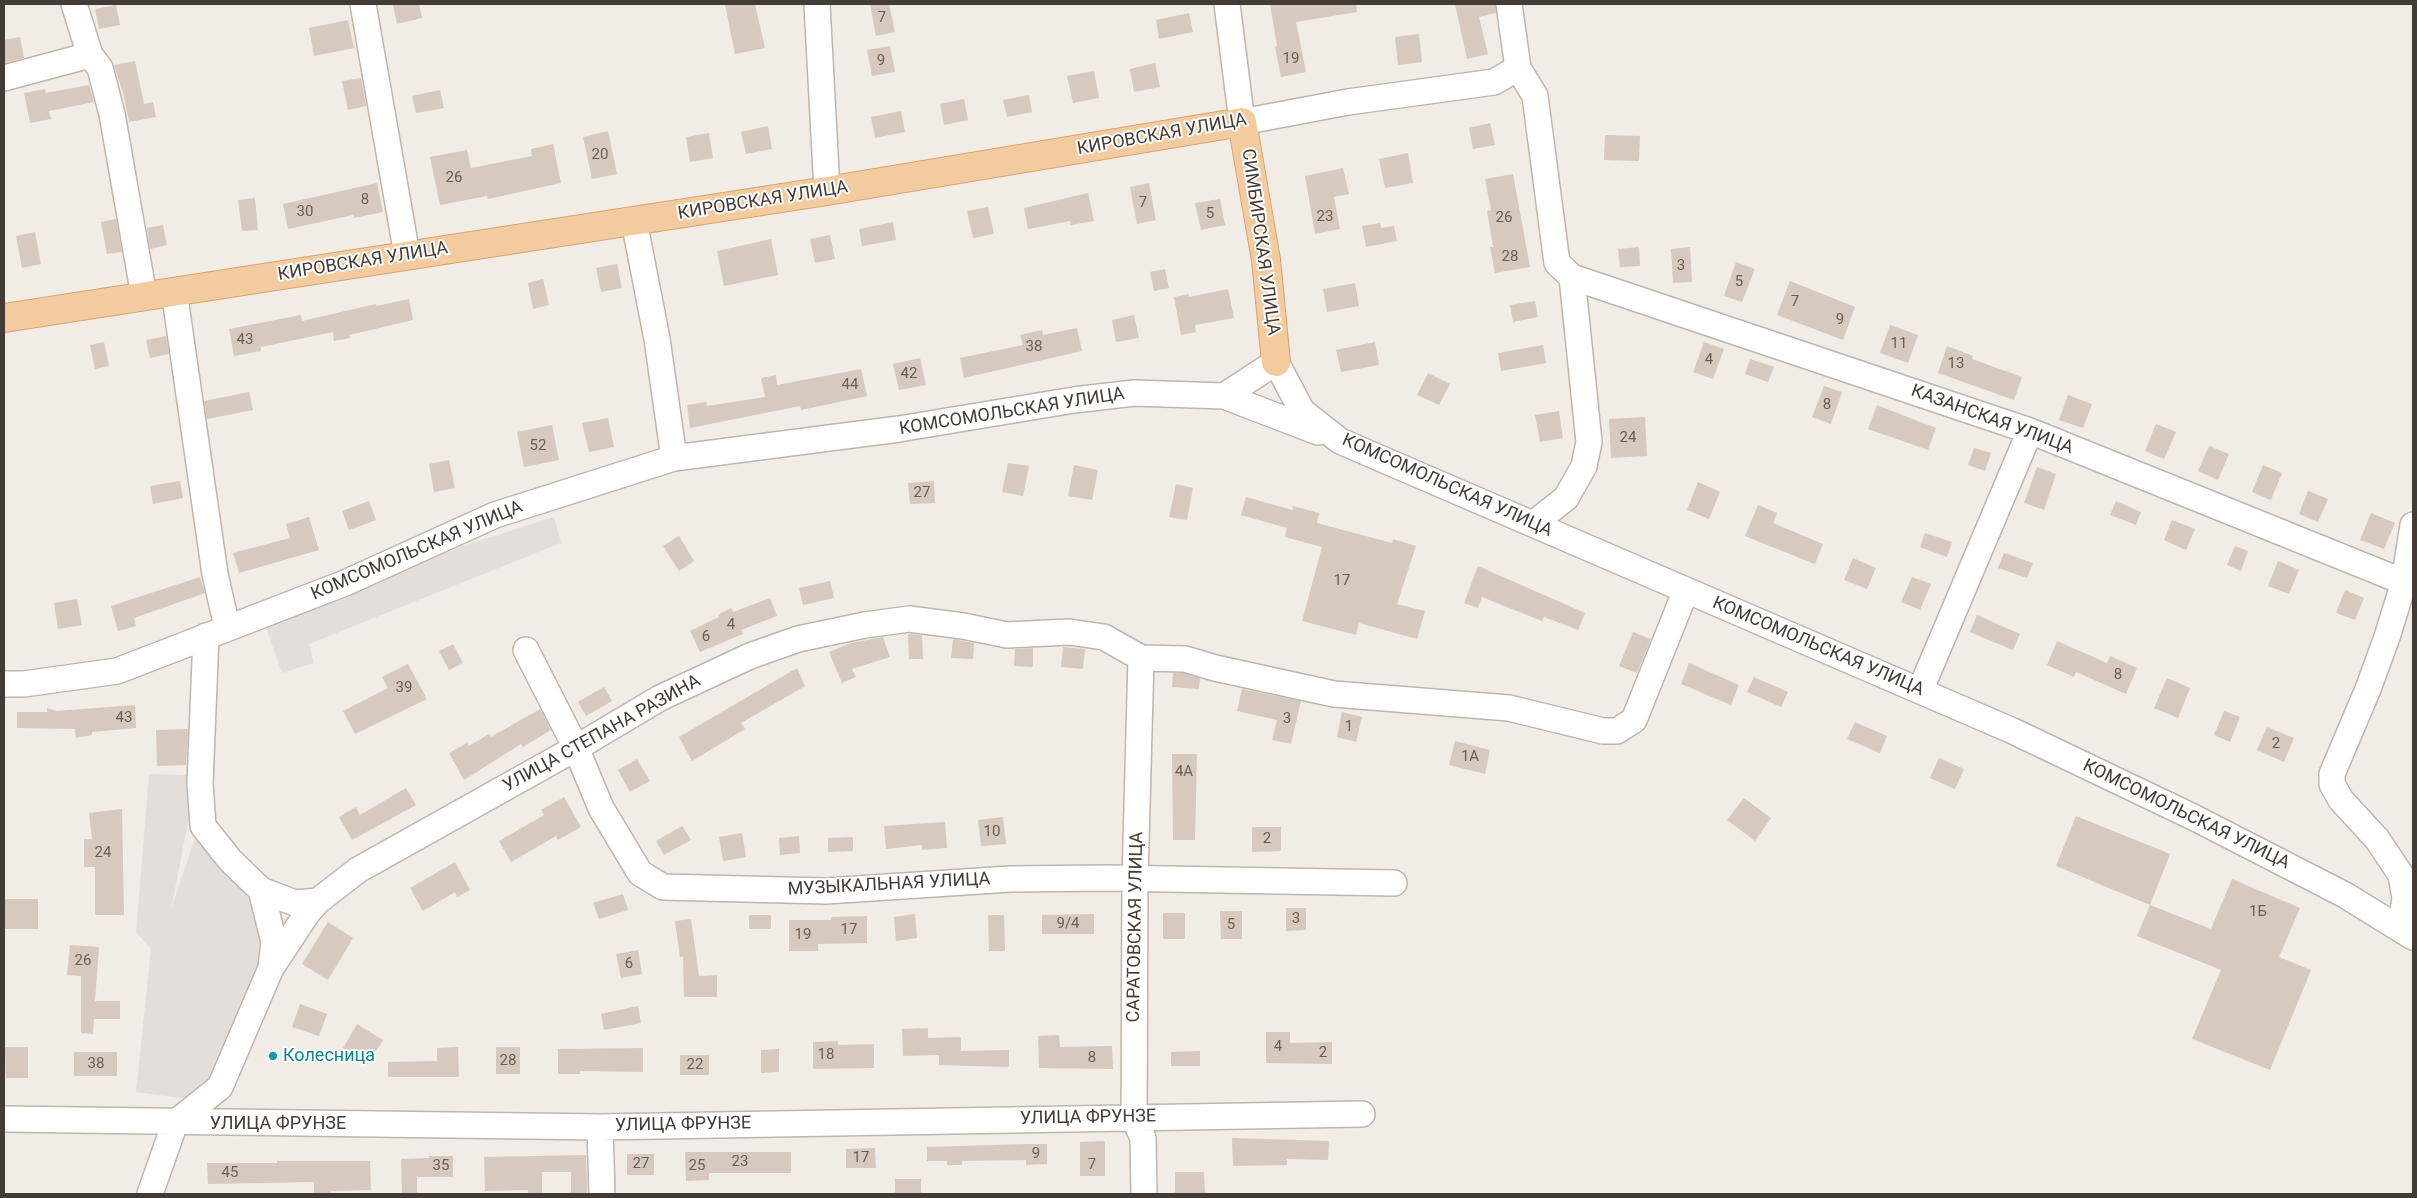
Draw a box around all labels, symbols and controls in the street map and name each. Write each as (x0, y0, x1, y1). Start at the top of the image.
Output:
house number: 7 (878, 9, 886, 27)
house number: 19 (1283, 50, 1299, 68)
house number: 9 (877, 52, 885, 70)
street label: КИРОВСКАЯ УЛИЦА (1076, 109, 1248, 161)
house number: 20 (592, 146, 608, 164)
street label: СИМБИРСКАЯ УЛИЦА (1236, 147, 1284, 337)
house number: 26 (446, 169, 462, 187)
street label: КИРОВСКАЯ УЛИЦА (676, 177, 850, 225)
house number: 8 (361, 191, 369, 209)
house number: 7 (1139, 194, 1147, 212)
house number: 30 (297, 203, 313, 221)
house number: 5 (1206, 205, 1214, 223)
house number: 23 (1317, 208, 1333, 226)
house number: 26 (1496, 209, 1512, 227)
street label: КИРОВСКАЯ УЛИЦА (276, 238, 450, 286)
house number: 28 (1502, 248, 1518, 266)
house number: 3 (1677, 257, 1685, 275)
house number: 5 (1735, 273, 1743, 291)
house number: 7 (1791, 293, 1799, 311)
house number: 9 (1836, 311, 1844, 329)
house number: 43 (237, 331, 253, 349)
house number: 11 (1891, 335, 1907, 353)
house number: 38 (1026, 338, 1042, 356)
house number: 4 (1705, 351, 1713, 369)
house number: 13 (1948, 355, 1964, 373)
house number: 42 (901, 365, 917, 383)
house number: 44 (842, 376, 858, 394)
street label: КАЗАНСКАЯ УЛИЦА (1908, 381, 2076, 459)
street label: КОМСОМОЛЬСКАЯ УЛИЦА (898, 384, 1126, 440)
house number: 8 (1823, 396, 1831, 414)
house number: 24 (1620, 429, 1636, 447)
street label: КОМСОМОЛЬСКАЯ УЛИЦА (1339, 430, 1555, 542)
house number: 52 (530, 437, 546, 455)
house number: 27 (914, 484, 930, 502)
street label: КОМСОМОЛЬСКАЯ УЛИЦА (308, 497, 526, 605)
house number: 17 (1334, 572, 1350, 590)
street label: КОМСОМОЛЬСКАЯ УЛИЦА (1709, 593, 1927, 701)
house number: 4 (727, 616, 735, 634)
house number: 6 (702, 628, 710, 646)
house number: 8 (2114, 666, 2122, 684)
street label: УЛИЦА СТЕПАНА РАЗИНА (500, 671, 704, 797)
house number: 39 (396, 679, 412, 697)
house number: 43 (116, 709, 132, 727)
house number: 3 (1283, 710, 1291, 728)
house number: 1 (1345, 718, 1353, 736)
house number: 2 (2272, 735, 2280, 753)
house number: 1А (1461, 748, 1479, 766)
street label: КОМСОМОЛЬСКАЯ УЛИЦА (2079, 755, 2293, 875)
house number: 4А (1175, 763, 1193, 781)
house number: 10 (984, 823, 1000, 841)
house number: 2 (1263, 830, 1271, 848)
street label: САРАТОВСКАЯ УЛИЦА (1124, 831, 1148, 1023)
house number: 24 (95, 844, 111, 862)
street label: МУЗЫКАЛЬНАЯ УЛИЦА (787, 869, 991, 901)
house number: 1Б (2249, 903, 2267, 921)
house number: 3 (1292, 910, 1300, 928)
house number: 9/4 (1056, 915, 1080, 933)
house number: 5 (1227, 916, 1235, 934)
house number: 17 (841, 921, 857, 939)
house number: 19 (795, 926, 811, 944)
house number: 26 (75, 952, 91, 970)
house number: 6 (625, 955, 633, 973)
house number: 4 (1274, 1038, 1282, 1056)
house number: 2 (1319, 1044, 1327, 1062)
place label: Колесница (283, 1045, 375, 1067)
house number: 18 (818, 1046, 834, 1064)
house number: 8 (1088, 1049, 1096, 1067)
marker: Колесница (267, 1050, 279, 1062)
house number: 28 (500, 1052, 516, 1070)
house number: 38 (88, 1055, 104, 1073)
house number: 22 (687, 1056, 703, 1074)
street label: УЛИЦА ФРУНЗЕ (1020, 1106, 1156, 1130)
street label: УЛИЦА ФРУНЗЕ (210, 1113, 346, 1135)
street label: УЛИЦА ФРУНЗЕ (615, 1113, 751, 1137)
house number: 9 (1032, 1145, 1040, 1163)
house number: 17 (853, 1149, 869, 1167)
house number: 23 (732, 1153, 748, 1171)
house number: 27 (633, 1155, 649, 1173)
house number: 7 (1088, 1156, 1096, 1174)
house number: 35 (433, 1157, 449, 1175)
house number: 25 (689, 1157, 705, 1175)
house number: 45 (222, 1164, 238, 1182)

